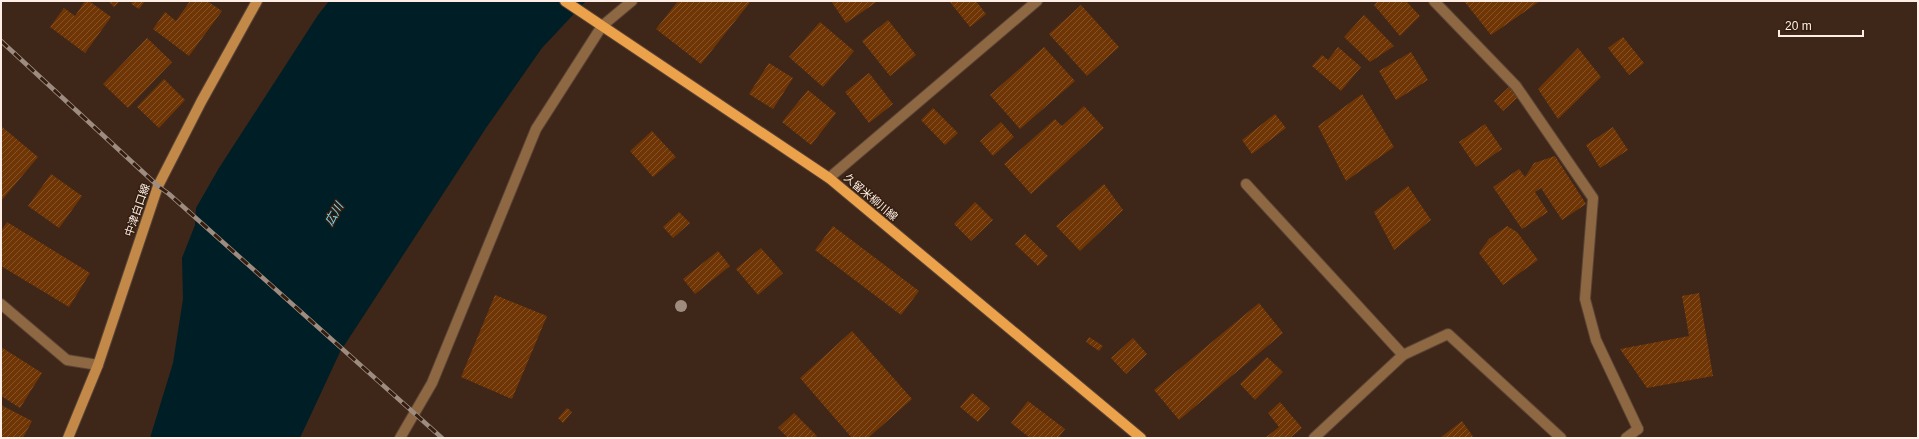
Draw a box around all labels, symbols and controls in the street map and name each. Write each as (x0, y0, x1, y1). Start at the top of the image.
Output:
scale bar (1779, 12, 1863, 38)
text: 20 m (1785, 19, 1812, 33)
street label: 久留米柳川線 (842, 171, 900, 223)
street label: 中津白口線 (122, 182, 152, 238)
water label: 広川 (322, 198, 347, 228)

